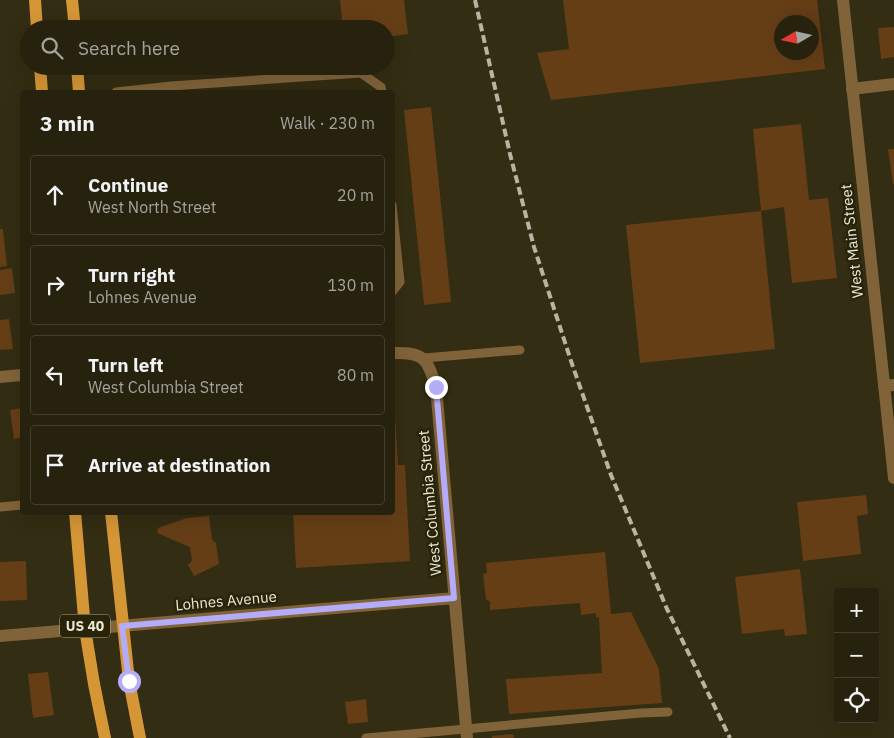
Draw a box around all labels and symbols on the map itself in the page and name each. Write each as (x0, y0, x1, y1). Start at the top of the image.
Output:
north arrow (774, 15, 819, 60)
street label: West Main Street (836, 183, 867, 299)
route end (425, 376, 448, 399)
street label: West Columbia Street (414, 430, 445, 577)
street label: Lohnes Avenue (174, 587, 278, 614)
road number: US 40 (60, 614, 110, 638)
route start (118, 670, 141, 693)

